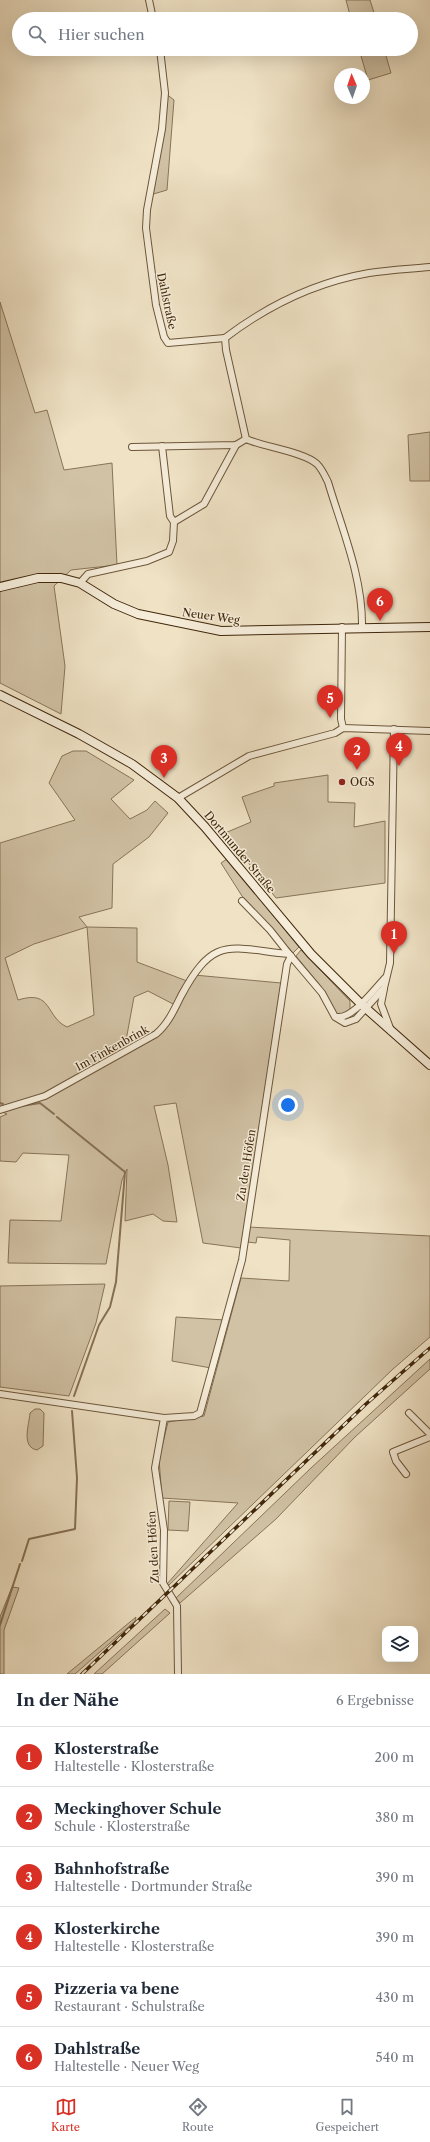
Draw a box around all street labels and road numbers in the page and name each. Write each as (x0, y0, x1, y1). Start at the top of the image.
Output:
street label: Dahlstraße (154, 271, 180, 331)
street label: Neuer Weg (181, 605, 241, 627)
street label: Dortmunder Straße (202, 808, 278, 896)
street label: Im Finkenbrink (73, 1022, 152, 1074)
street label: Zu den Höfen (233, 1128, 259, 1202)
street label: Zu den Höfen (144, 1510, 162, 1584)

